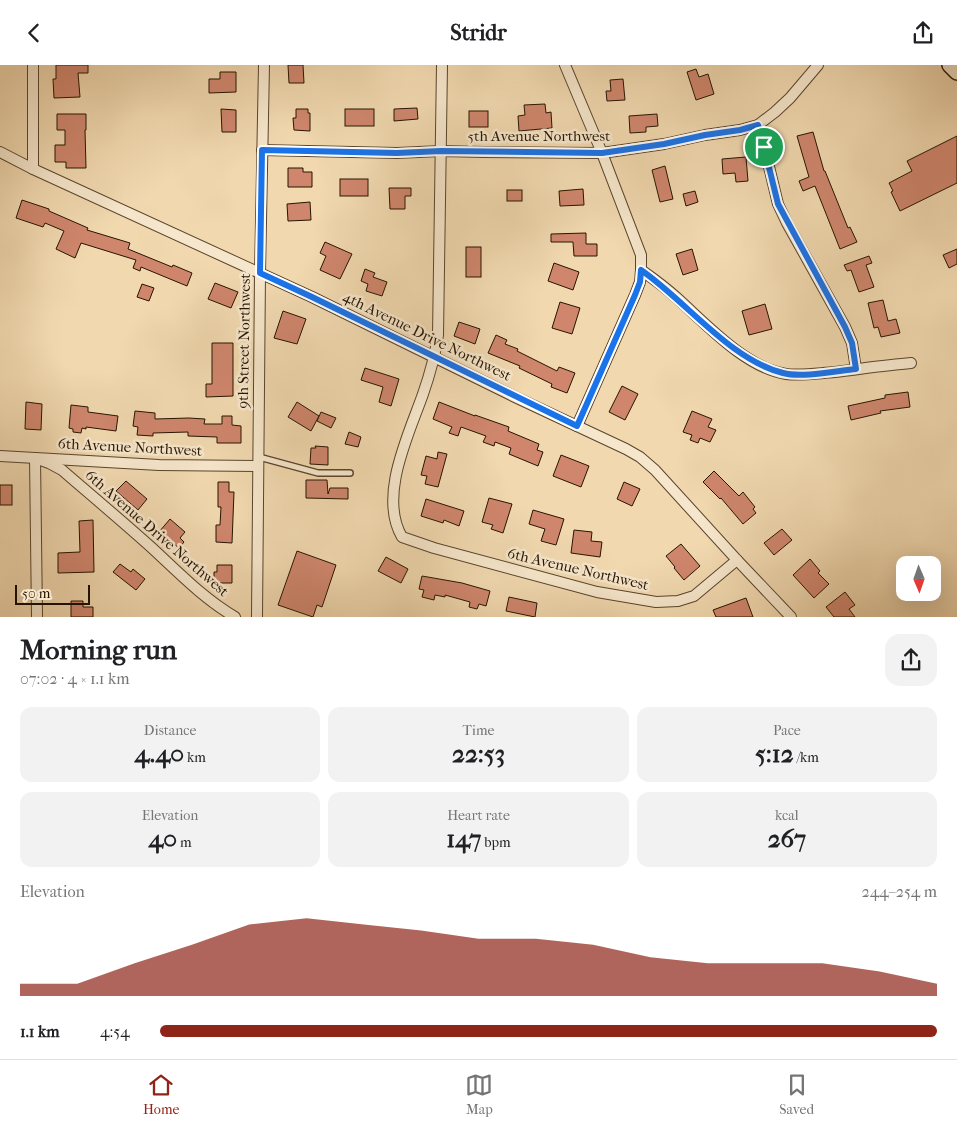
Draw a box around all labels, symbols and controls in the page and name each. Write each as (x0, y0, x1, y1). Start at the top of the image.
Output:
icon: back (20, 19, 48, 47)
icon: share (909, 19, 937, 47)
text: Stridr (450, 20, 507, 46)
pin (743, 126, 785, 168)
street label: 5th Avenue Northwest (468, 127, 611, 145)
icon: arrive (750, 133, 778, 161)
street label: 9th Street Northwest (234, 273, 254, 409)
street label: 4th Avenue Drive Northwest (340, 287, 515, 385)
street label: 6th Avenue Northwest (57, 434, 203, 460)
street label: 6th Avenue Drive Northwest (82, 466, 233, 601)
street label: 6th Avenue Northwest (506, 544, 651, 594)
north arrow (896, 556, 941, 601)
map controls (896, 556, 941, 601)
scale bar (15, 581, 90, 605)
text: 50 m (22, 585, 50, 602)
text: Morning run (20, 633, 177, 666)
button: share (885, 634, 937, 686)
text: 07:02 · 4 × 1.1 km (20, 669, 130, 688)
text: Distance (144, 722, 196, 739)
text: Time (463, 722, 494, 739)
text: Pace (773, 722, 801, 739)
text: 4.40 (135, 739, 184, 768)
text: 22:53 (452, 739, 505, 768)
text: 5:12 (755, 739, 794, 768)
text: km (184, 749, 206, 766)
text: /km (794, 749, 819, 766)
text: Elevation (142, 807, 198, 824)
text: Heart rate (447, 807, 510, 824)
text: kcal (775, 807, 799, 824)
text: 40 (149, 824, 177, 853)
text: 147 (446, 824, 481, 853)
text: 267 (768, 824, 806, 853)
text: m (177, 834, 192, 851)
text: bpm (481, 834, 511, 851)
text: Elevation (20, 882, 85, 901)
text: 244–254 m (862, 882, 937, 901)
text: 1.1 km (20, 1022, 59, 1041)
text: 4:54 (100, 1022, 130, 1041)
tab: Home (143, 1071, 179, 1118)
tab: Map (465, 1071, 493, 1118)
tab: Saved (779, 1071, 814, 1118)

